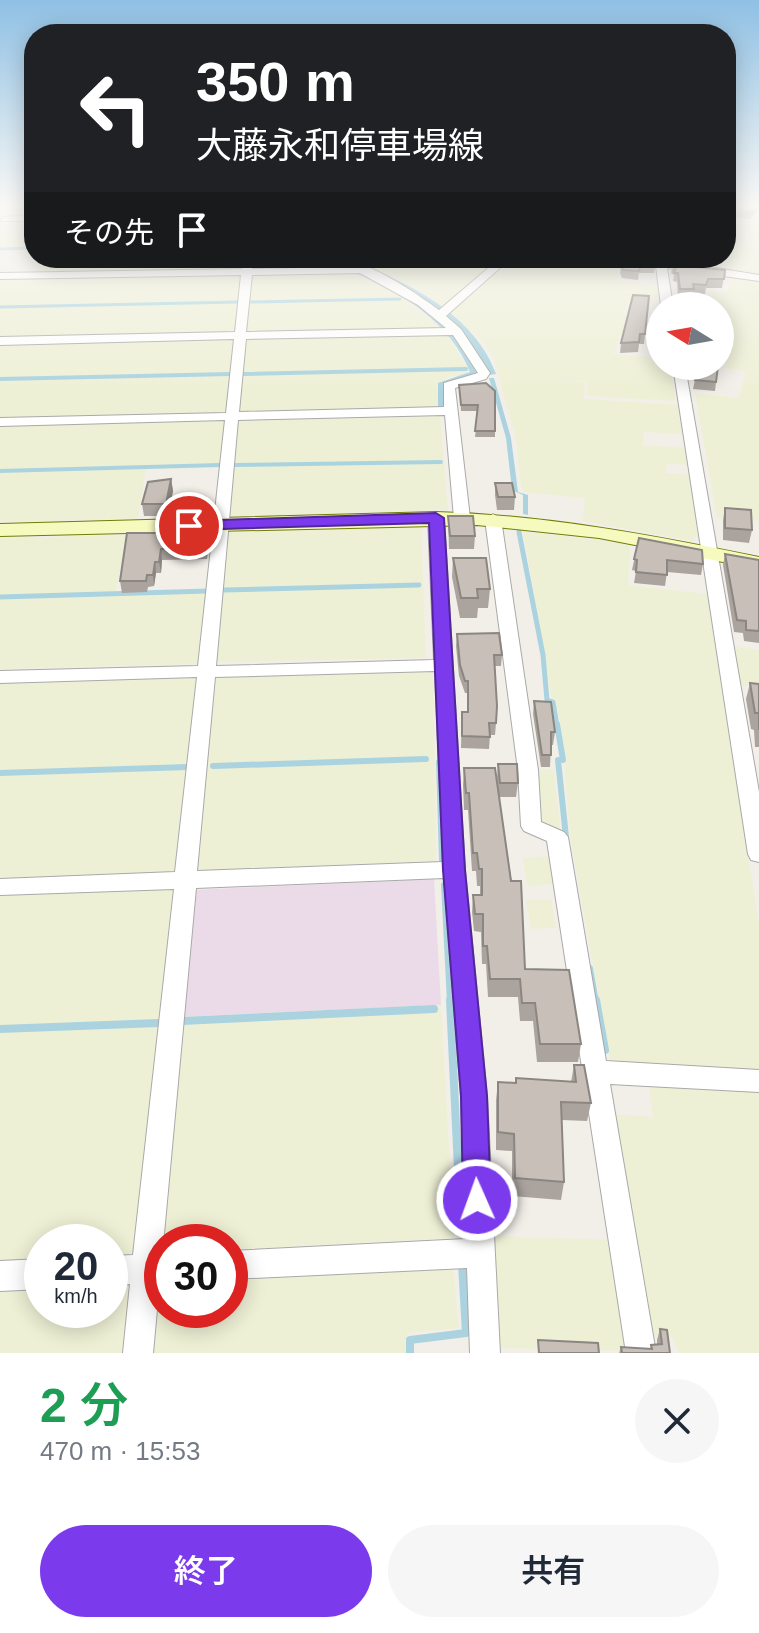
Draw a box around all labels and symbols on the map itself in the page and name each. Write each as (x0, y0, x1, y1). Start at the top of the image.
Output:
north arrow (646, 292, 734, 380)
pin (155, 492, 223, 560)
position arrow (435, 1158, 519, 1242)
speed limit sign: 30 (144, 1224, 248, 1328)

